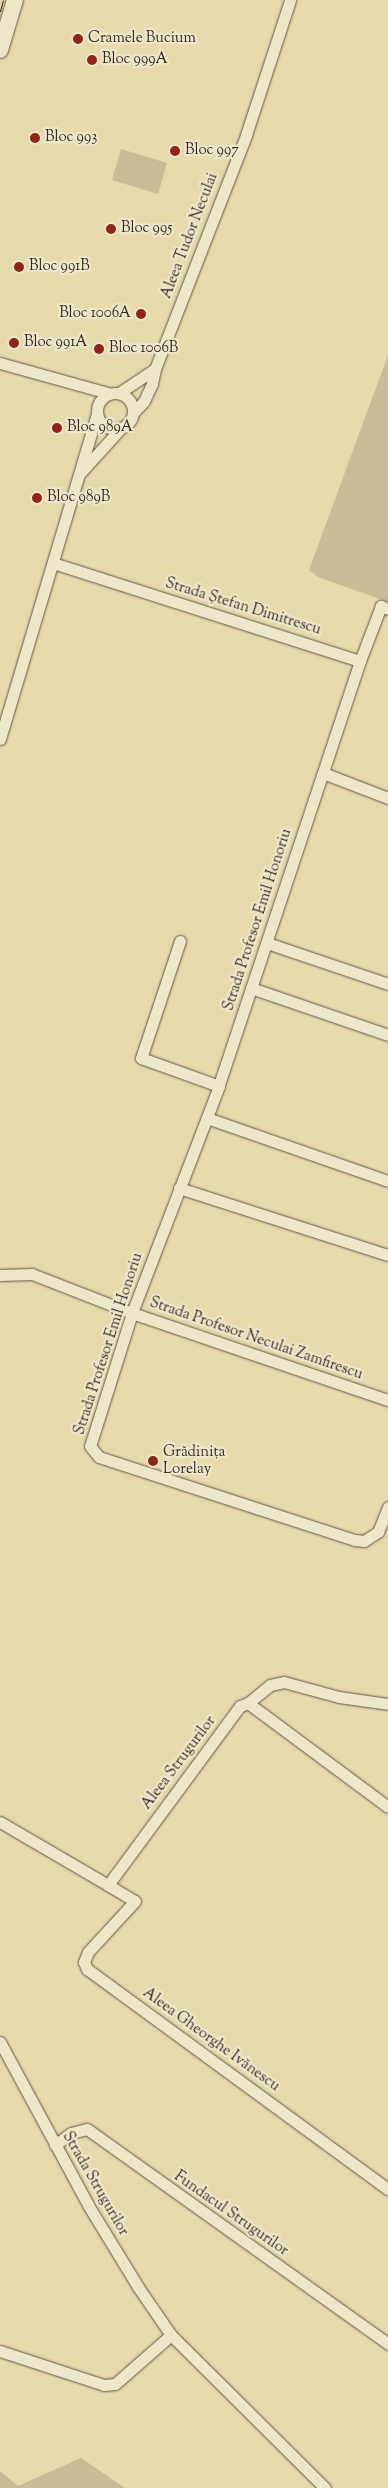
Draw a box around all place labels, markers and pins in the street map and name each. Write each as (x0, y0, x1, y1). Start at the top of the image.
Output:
place label: Cramele Bucium (88, 30, 196, 48)
marker: Cramele Bucium (72, 33, 84, 45)
place label: Bloc 999A (102, 51, 168, 69)
marker: Bloc 999A (86, 54, 98, 66)
place label: Bloc 993 (45, 129, 97, 147)
marker: Bloc 993 (29, 132, 41, 144)
place label: Bloc 997 (185, 142, 239, 160)
marker: Bloc 997 (169, 145, 181, 157)
place label: Bloc 995 (121, 220, 172, 238)
marker: Bloc 995 (105, 223, 117, 235)
place label: Bloc 991B (29, 258, 90, 276)
marker: Bloc 991B (13, 261, 25, 273)
place label: Bloc 1006A (59, 305, 131, 323)
marker: Bloc 1006A (135, 308, 147, 320)
place label: Bloc 991A (24, 334, 87, 352)
marker: Bloc 991A (8, 337, 20, 349)
place label: Bloc 1006B (109, 340, 178, 358)
marker: Bloc 1006B (93, 343, 105, 355)
place label: Bloc 989A (67, 419, 133, 437)
marker: Bloc 989A (51, 422, 63, 434)
place label: Bloc 989B (47, 489, 110, 507)
marker: Bloc 989B (31, 492, 43, 504)
place label: Grădinița Lorelay (163, 1443, 225, 1478)
marker: Grădinița Lorelay (147, 1455, 159, 1467)

